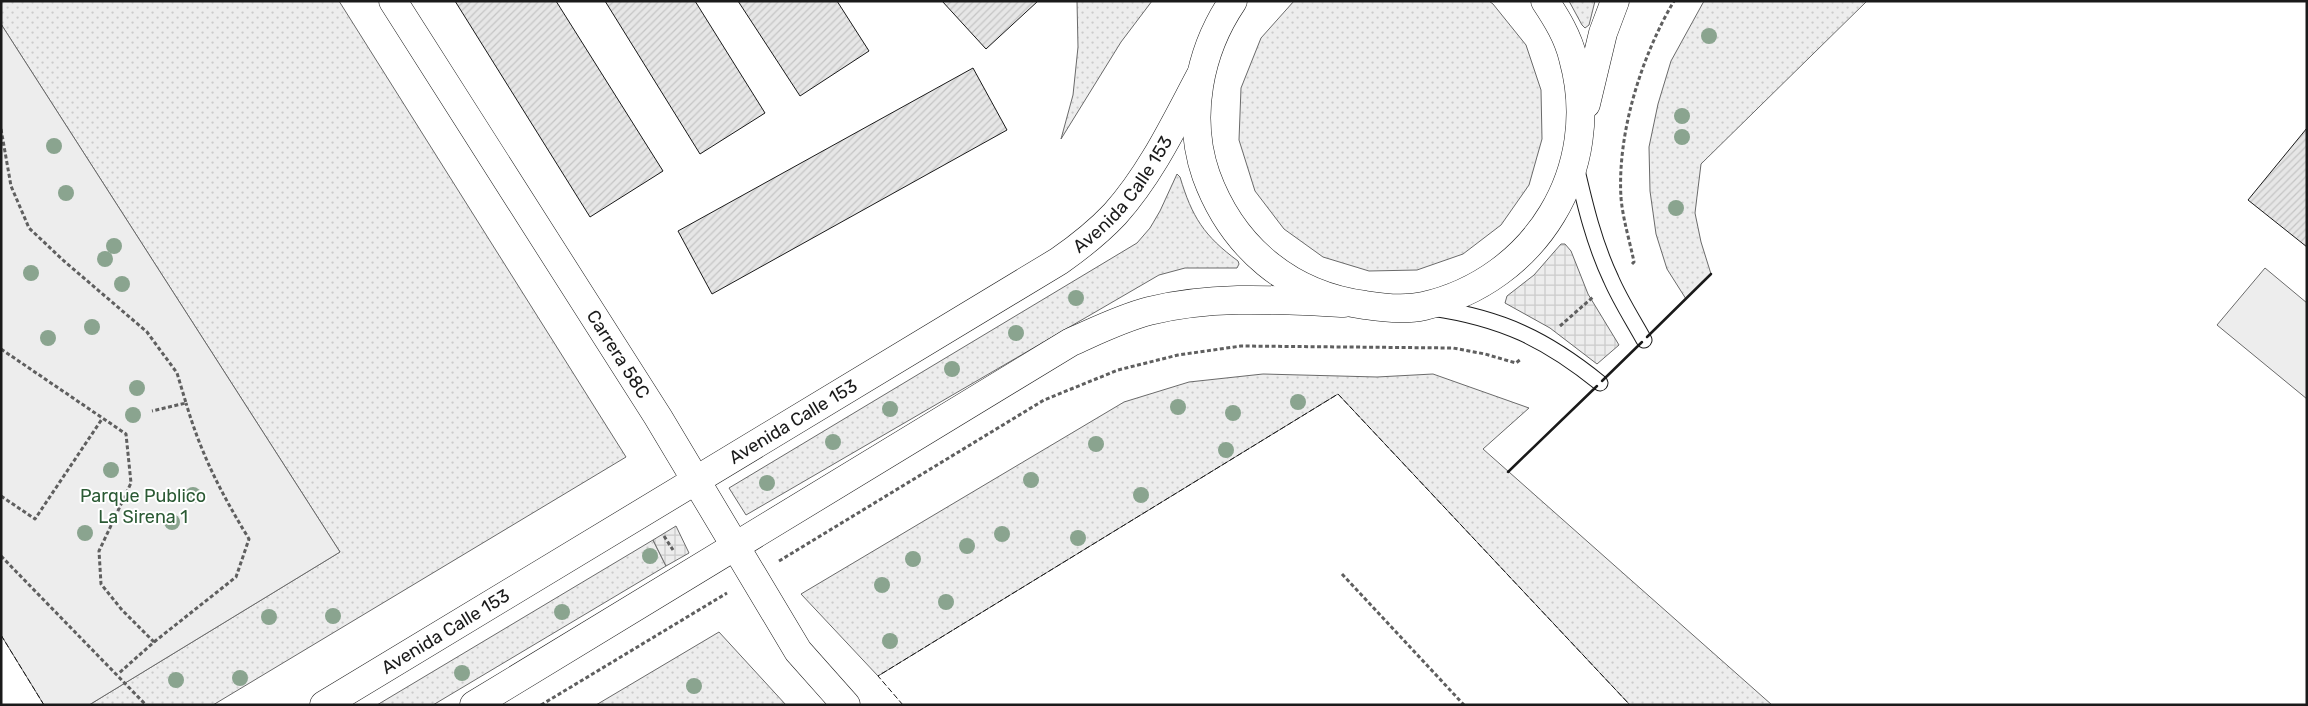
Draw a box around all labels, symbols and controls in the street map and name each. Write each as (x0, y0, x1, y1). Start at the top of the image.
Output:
street label: Avenida Calle 153 (1069, 132, 1177, 258)
street label: Carrera 58C (582, 306, 654, 403)
street label: Avenida Calle 153 (725, 374, 861, 469)
park label: Parque Publico La Sirena 1 (80, 485, 206, 528)
street label: Avenida Calle 153 (377, 584, 514, 679)

